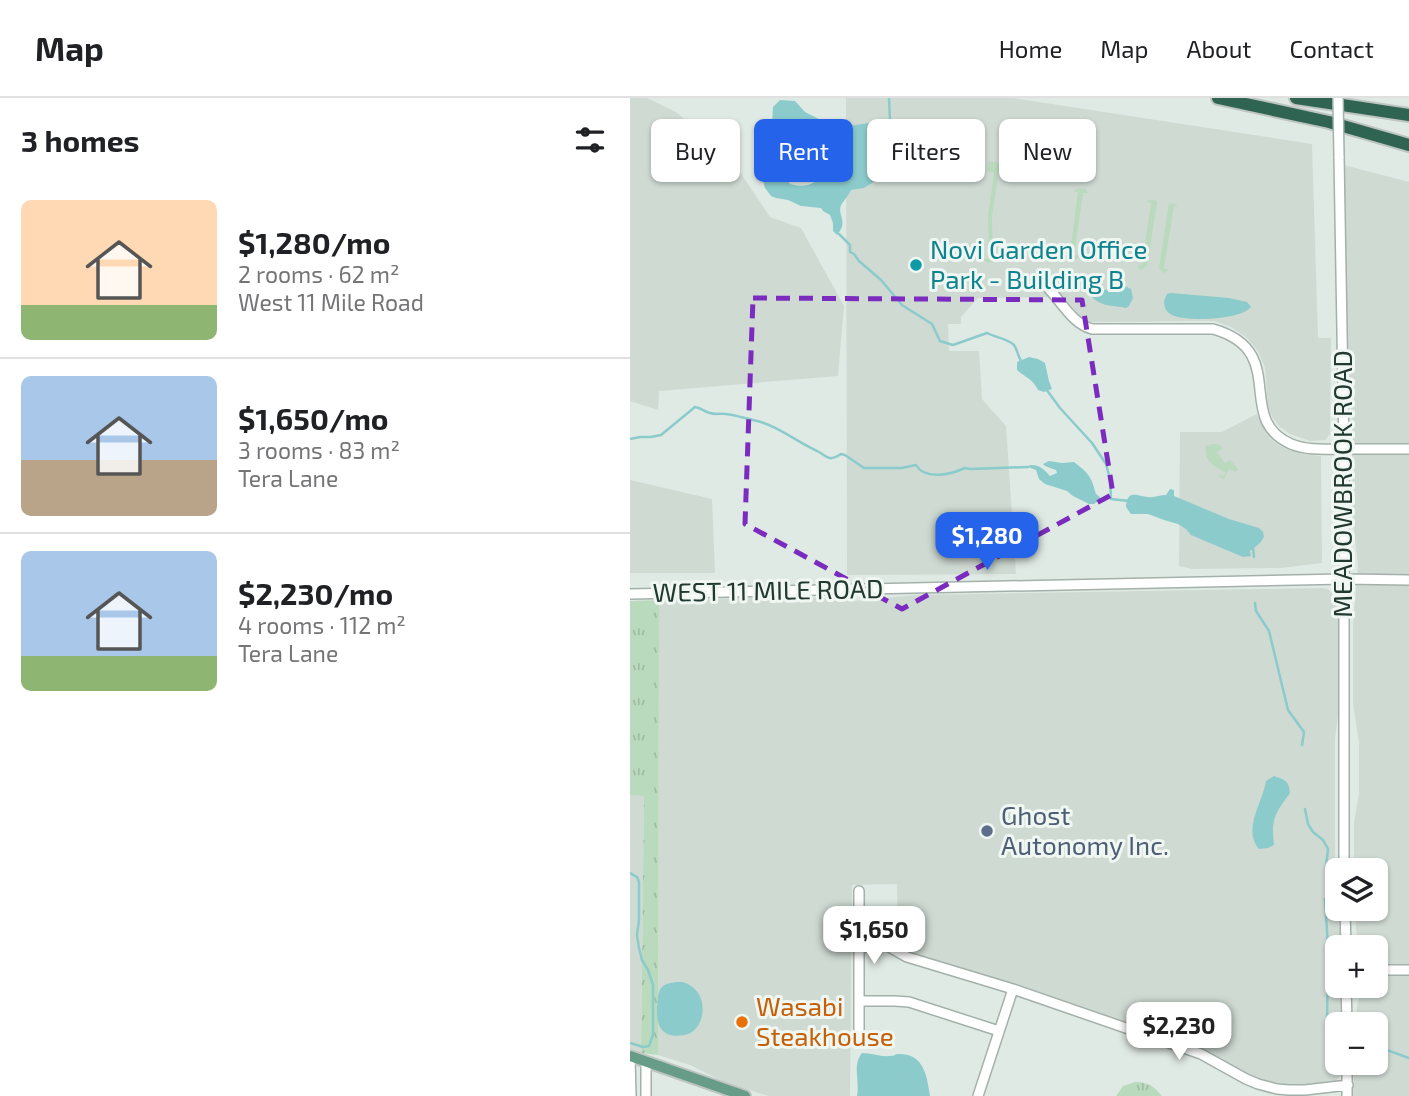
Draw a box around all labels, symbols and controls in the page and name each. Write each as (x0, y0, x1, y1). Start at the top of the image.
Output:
text: Map (35, 28, 104, 68)
text: Home (999, 34, 1062, 63)
text: Map (1100, 34, 1148, 63)
text: About (1186, 34, 1252, 63)
text: Contact (1290, 34, 1374, 63)
chip: Buy (651, 119, 740, 182)
chip: Rent (754, 119, 853, 182)
chip: Filters (867, 119, 985, 182)
chip: New (999, 119, 1096, 182)
icon: filters (571, 121, 609, 159)
text: 3 homes (21, 122, 140, 158)
text: $1,280/mo (238, 224, 390, 260)
icon: home (77, 228, 161, 312)
place label: Novi Garden Office Park - Building B (930, 233, 1148, 294)
marker: Novi Garden Office Park - Building B (908, 257, 924, 273)
text: 2 rooms · 62 m² (238, 260, 400, 288)
text: West 11 Mile Road (238, 288, 424, 316)
street label: MEADOWBROOK ROAD (1326, 350, 1357, 618)
text: $1,650/mo (238, 400, 389, 436)
icon: home (77, 404, 161, 488)
text: 3 rooms · 83 m² (238, 436, 400, 464)
text: Tera Lane (238, 464, 338, 492)
pin: $1,280 (930, 512, 1044, 572)
text: $1,280 (951, 521, 1023, 549)
street label: WEST 11 MILE ROAD (652, 572, 884, 607)
text: $2,230/mo (238, 575, 393, 611)
icon: home (77, 579, 161, 663)
text: 4 rooms · 112 m² (238, 611, 406, 639)
text: Tera Lane (238, 639, 338, 667)
place label: Ghost Autonomy Inc. (1001, 799, 1169, 860)
marker: Ghost Autonomy Inc. (979, 823, 995, 839)
map controls (1325, 858, 1388, 1075)
button: layers (1325, 858, 1388, 921)
pin: $1,650 (817, 906, 931, 966)
text: $1,650 (839, 915, 909, 943)
button: + (1325, 935, 1388, 998)
place label: Wasabi Steakhouse (756, 990, 894, 1051)
pin: $2,230 (1122, 1002, 1236, 1062)
text: $2,230 (1142, 1011, 1216, 1039)
button: − (1325, 1012, 1388, 1075)
marker: Wasabi Steakhouse (734, 1014, 750, 1030)

